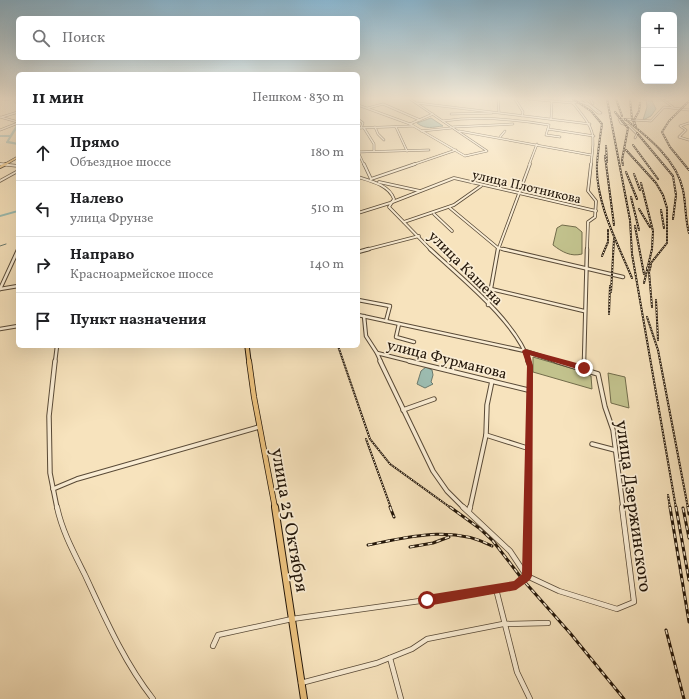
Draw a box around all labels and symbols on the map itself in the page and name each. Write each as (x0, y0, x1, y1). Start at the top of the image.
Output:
street label: улица Плотникова (470, 167, 583, 209)
street label: улица Кашена (423, 227, 507, 311)
street label: улица Фурманова (384, 335, 509, 386)
route end (575, 359, 593, 377)
street label: улица Дзержинского (608, 419, 657, 594)
street label: улица 25 Октября (264, 446, 313, 594)
route start (418, 591, 436, 609)

